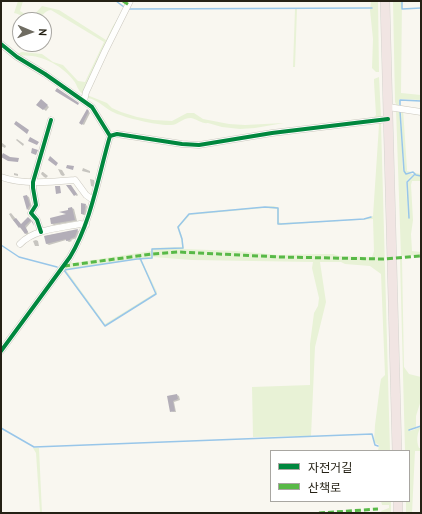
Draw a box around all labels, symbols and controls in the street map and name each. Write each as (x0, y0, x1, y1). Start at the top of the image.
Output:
north arrow (12, 12, 52, 52)
text: N (36, 29, 50, 36)
legend (270, 450, 410, 502)
text: 자전거길 (308, 460, 352, 475)
text: 산책로 (308, 480, 341, 495)

